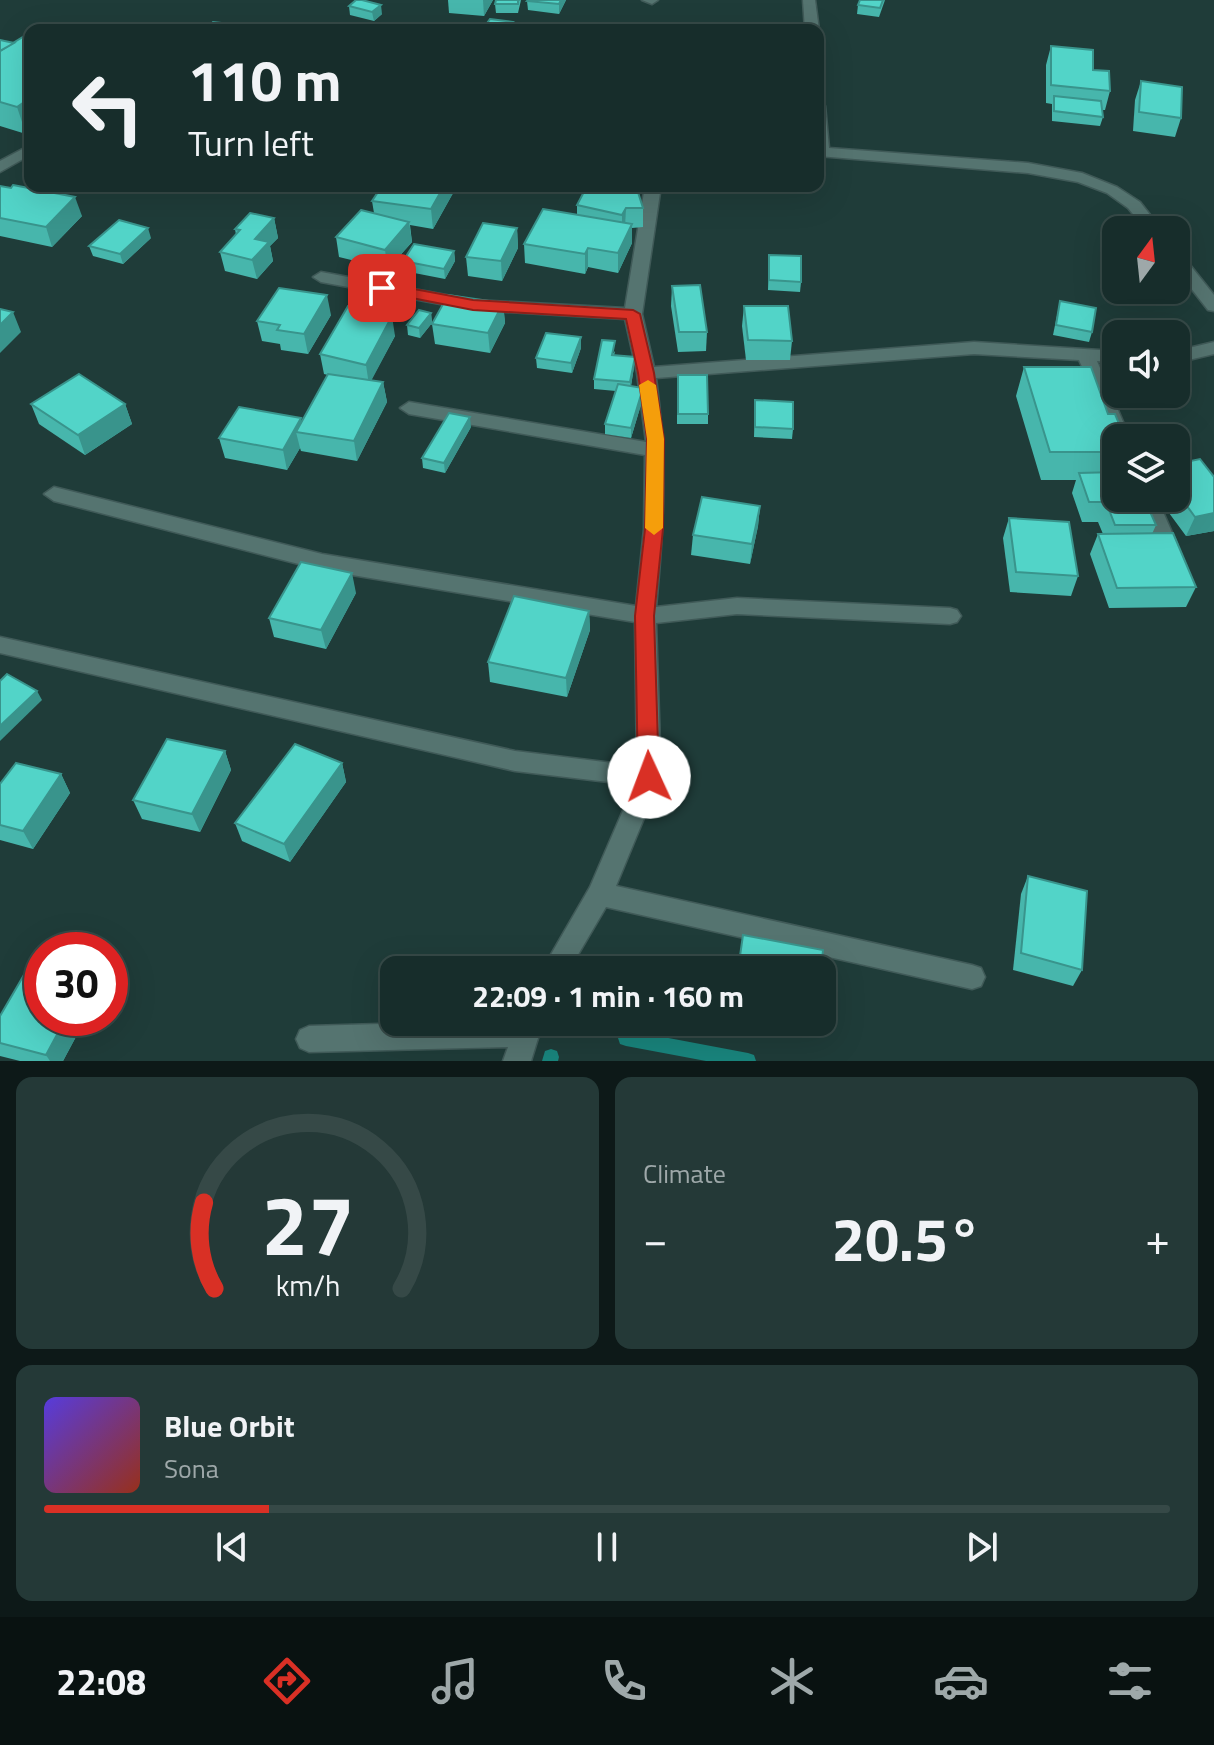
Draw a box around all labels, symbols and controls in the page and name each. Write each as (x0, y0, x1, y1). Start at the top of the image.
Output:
text: 110 m (188, 38, 341, 123)
icon: left (56, 56, 160, 160)
text: Turn left (188, 115, 314, 170)
north arrow (1102, 216, 1190, 304)
map controls (1102, 216, 1190, 512)
pin (348, 254, 416, 322)
icon: arrive (360, 266, 404, 310)
button: sound (1102, 320, 1190, 408)
button: layers (1102, 424, 1190, 512)
position arrow (607, 735, 691, 819)
speed limit sign: 30 (24, 932, 128, 1036)
text: 22:09 · 1 min · 160 m (472, 973, 744, 1019)
text: Climate (643, 1154, 726, 1193)
text: 27 (261, 1161, 354, 1287)
text: 20.5° (832, 1193, 981, 1284)
text: − (643, 1205, 668, 1272)
text: + (1145, 1205, 1170, 1272)
text: km/h (275, 1264, 340, 1307)
text: Blue Orbit (164, 1403, 295, 1449)
text: Sona (164, 1449, 219, 1488)
icon: previous (210, 1525, 254, 1569)
icon: pause (585, 1525, 629, 1569)
icon: next (960, 1525, 1004, 1569)
icon: directions (259, 1653, 315, 1709)
icon: music (427, 1653, 483, 1709)
icon: phone (596, 1653, 652, 1709)
icon: climate (764, 1653, 820, 1709)
icon: car (933, 1653, 989, 1709)
icon: filters (1102, 1653, 1158, 1709)
text: 22:08 (56, 1654, 146, 1709)

